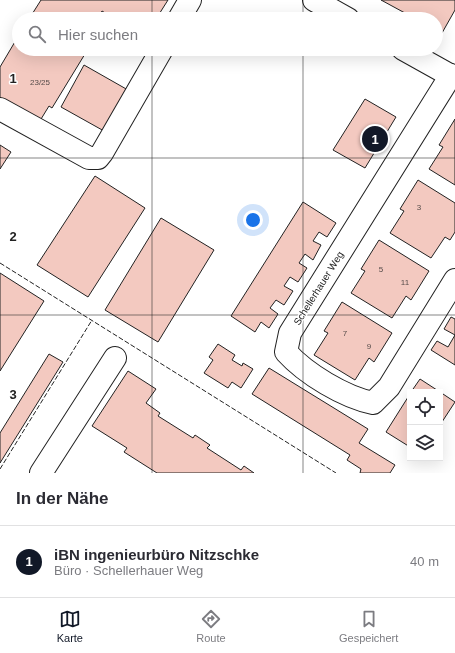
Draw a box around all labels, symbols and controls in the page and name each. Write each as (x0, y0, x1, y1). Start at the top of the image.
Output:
search box (12, 12, 443, 56)
icon: search (26, 23, 48, 45)
text: Hier suchen (58, 26, 138, 43)
text: 1 (9, 71, 17, 86)
house number: 23/25 (30, 78, 51, 87)
pin: 1 (362, 124, 388, 154)
house number: 3 (417, 203, 422, 212)
your location (243, 210, 263, 230)
text: 2 (9, 229, 17, 244)
street label: Schellerhauer Weg (291, 249, 346, 327)
house number: 5 (379, 265, 384, 274)
house number: 11 (401, 278, 410, 287)
house number: 7 (343, 329, 348, 338)
house number: 9 (367, 342, 372, 351)
text: 3 (9, 387, 17, 402)
map controls (407, 389, 443, 461)
button: locate (407, 389, 443, 425)
button: layers (407, 425, 443, 461)
text: In der Nähe (16, 489, 109, 508)
text: iBN ingenieurbüro Nitzschke (54, 546, 259, 563)
text: 1 (25, 554, 33, 569)
text: 40 m (410, 554, 439, 569)
text: Büro · Schellerhauer Weg (54, 563, 203, 578)
tab: Karte (57, 608, 83, 644)
tab: Route (196, 608, 226, 644)
tab: Gespeichert (339, 608, 398, 644)

